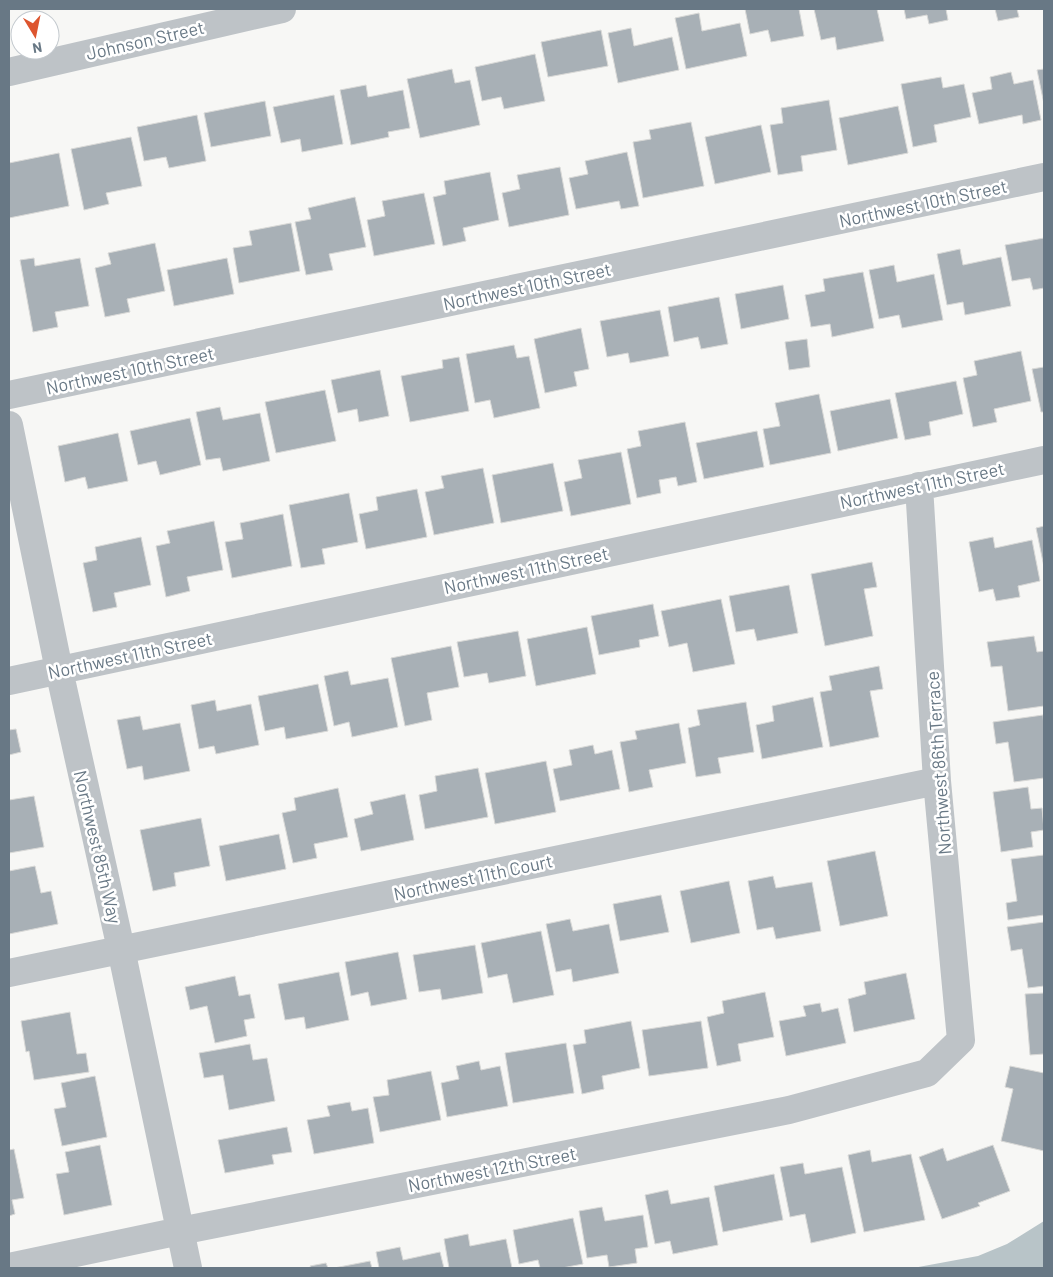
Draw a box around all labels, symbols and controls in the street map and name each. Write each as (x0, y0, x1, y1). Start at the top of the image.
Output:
north arrow (10, 10, 60, 60)
street label: Johnson Street (84, 16, 206, 64)
text: N (31, 39, 43, 57)
street label: Northwest 10th Street (837, 174, 1009, 232)
street label: Northwest 10th Street (441, 257, 613, 315)
street label: Northwest 10th Street (44, 341, 216, 399)
street label: Northwest 11th Street (838, 457, 1006, 513)
street label: Northwest 11th Street (442, 542, 610, 598)
street label: Northwest 11th Street (46, 627, 214, 683)
street label: Northwest 86th Terrace (921, 670, 955, 856)
street label: Northwest 85th Way (70, 768, 126, 926)
street label: Northwest 11th Court (391, 849, 555, 905)
street label: Northwest 12th Street (406, 1142, 578, 1196)

